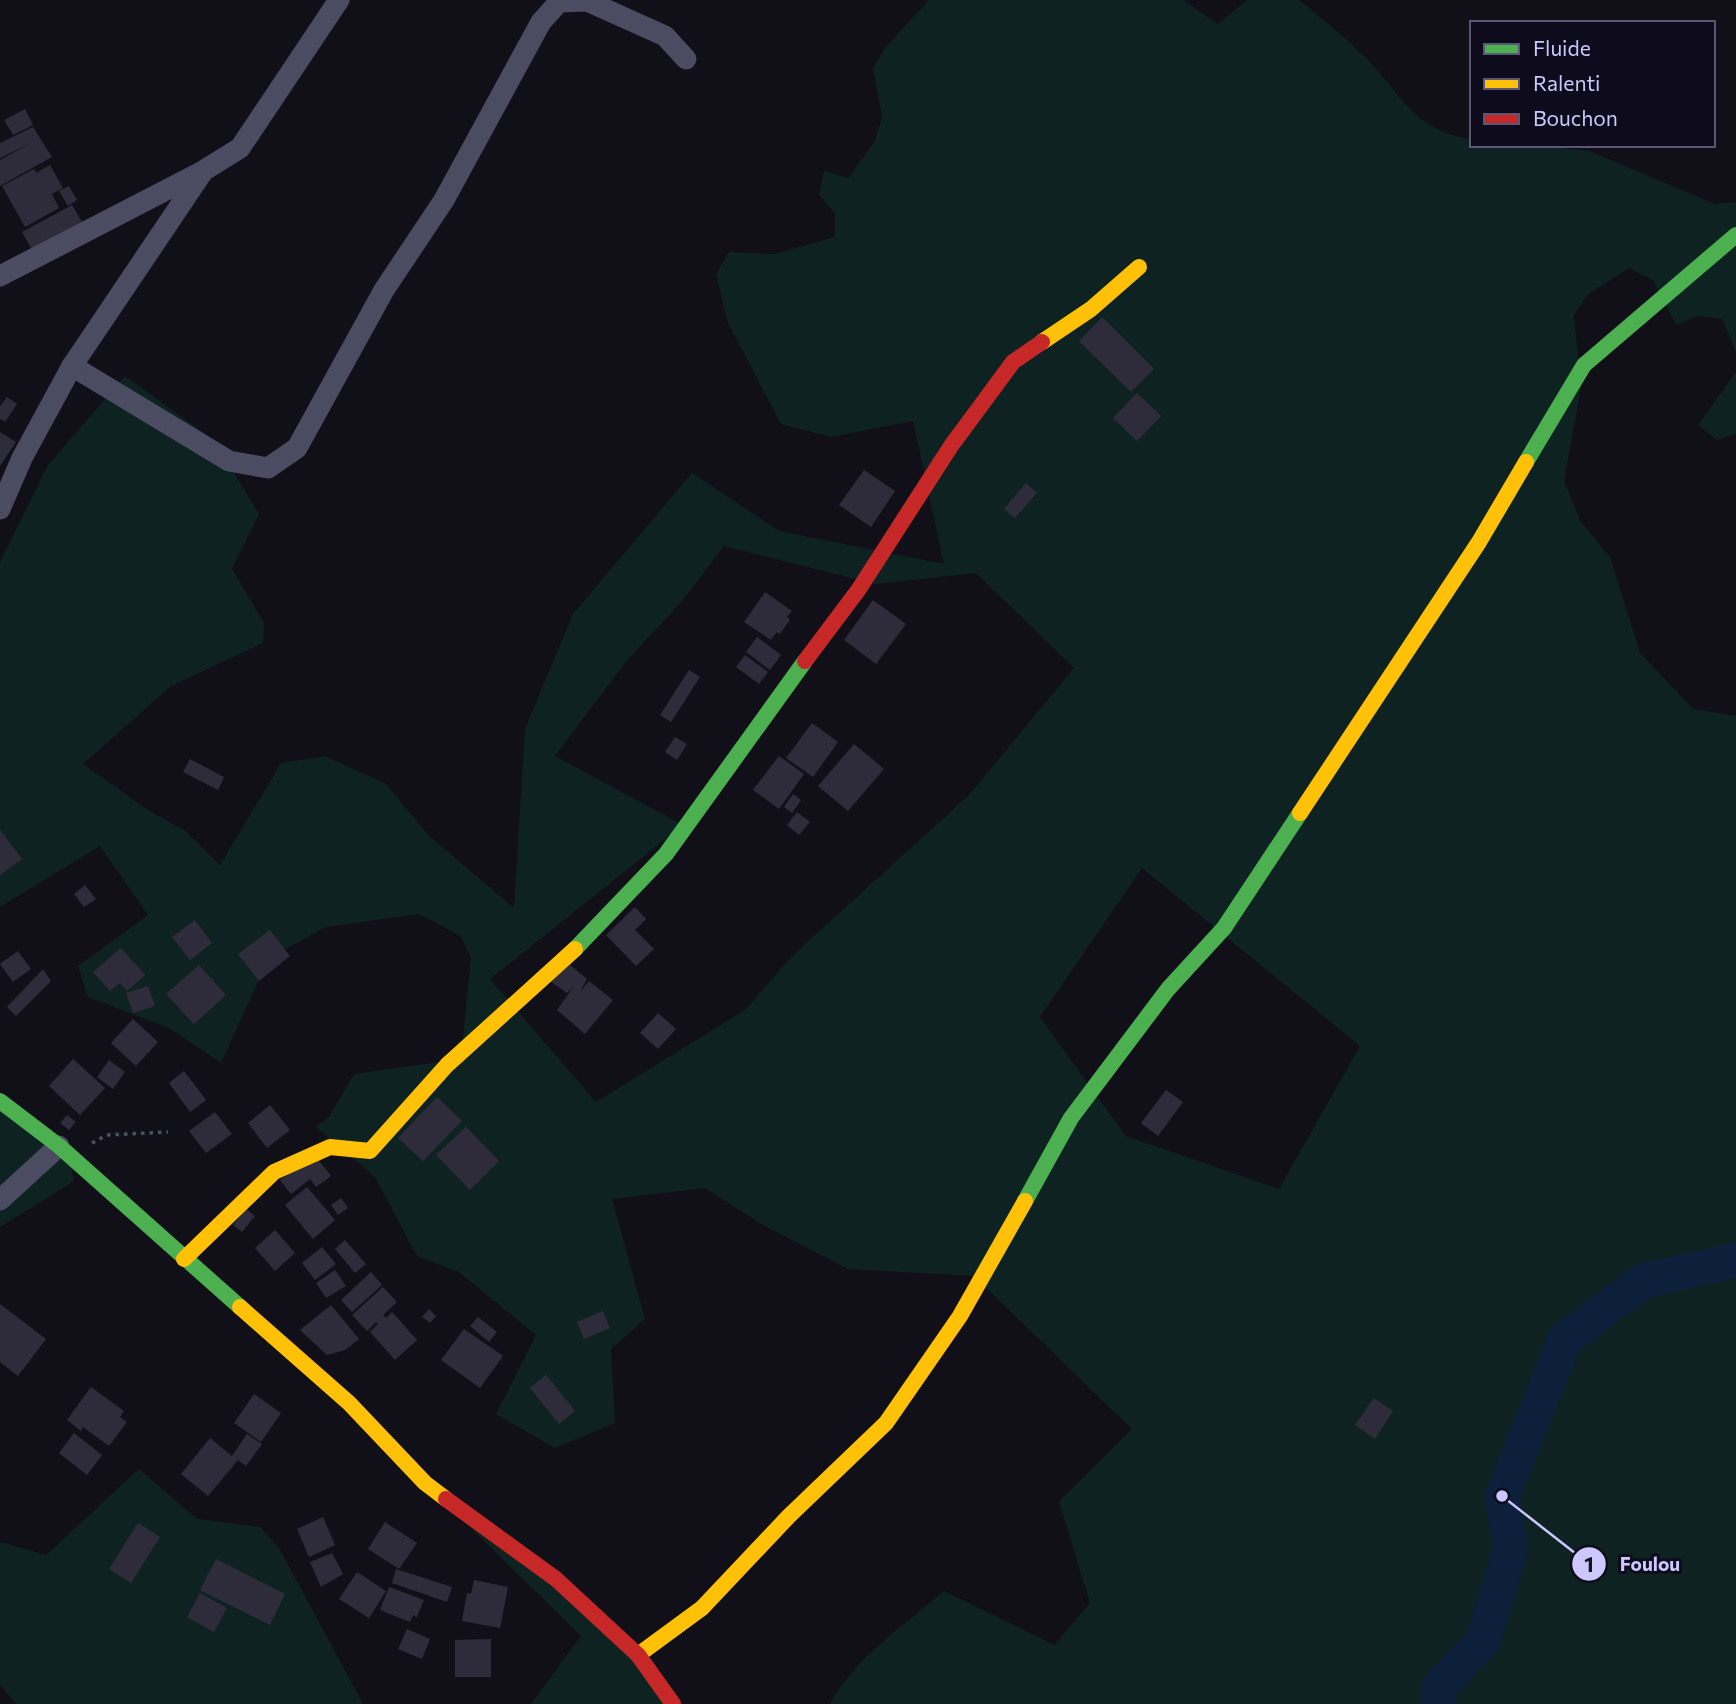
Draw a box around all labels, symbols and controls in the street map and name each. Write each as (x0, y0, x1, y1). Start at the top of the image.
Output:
legend (1470, 21, 1715, 147)
text: Fluide (1533, 35, 1591, 60)
text: Ralenti (1533, 70, 1600, 95)
text: Bouchon (1533, 105, 1618, 130)
callout: Foulou (1571, 1544, 1694, 1584)
text: 1 (1584, 1551, 1594, 1576)
text: Foulou (1620, 1552, 1680, 1575)

